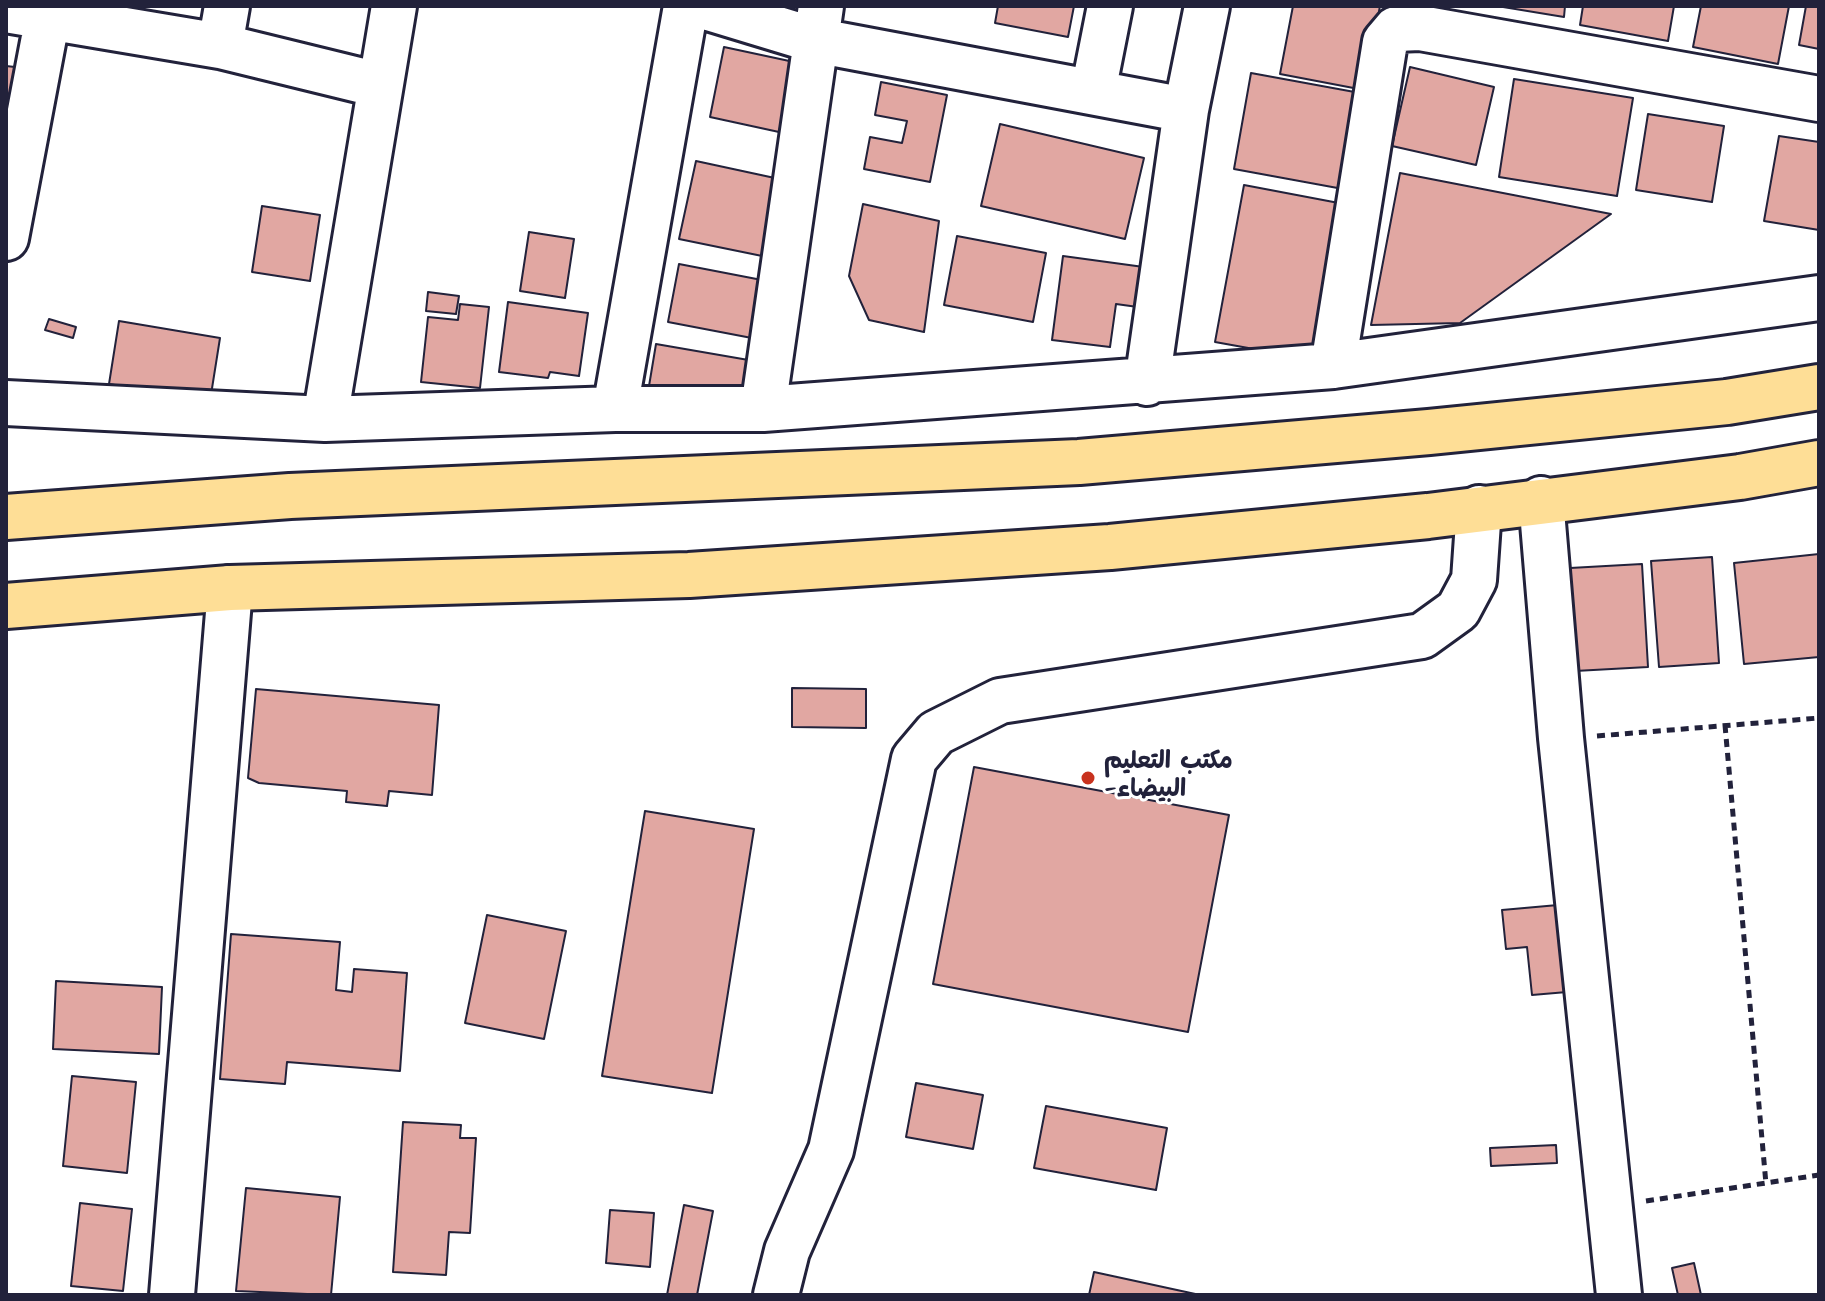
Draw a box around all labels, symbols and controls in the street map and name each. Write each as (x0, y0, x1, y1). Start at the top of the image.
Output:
place label: مكتب التعليم -البيضاء (1104, 750, 1233, 806)
marker: مكتب التعليم -البيضاء (1079, 769, 1097, 787)

